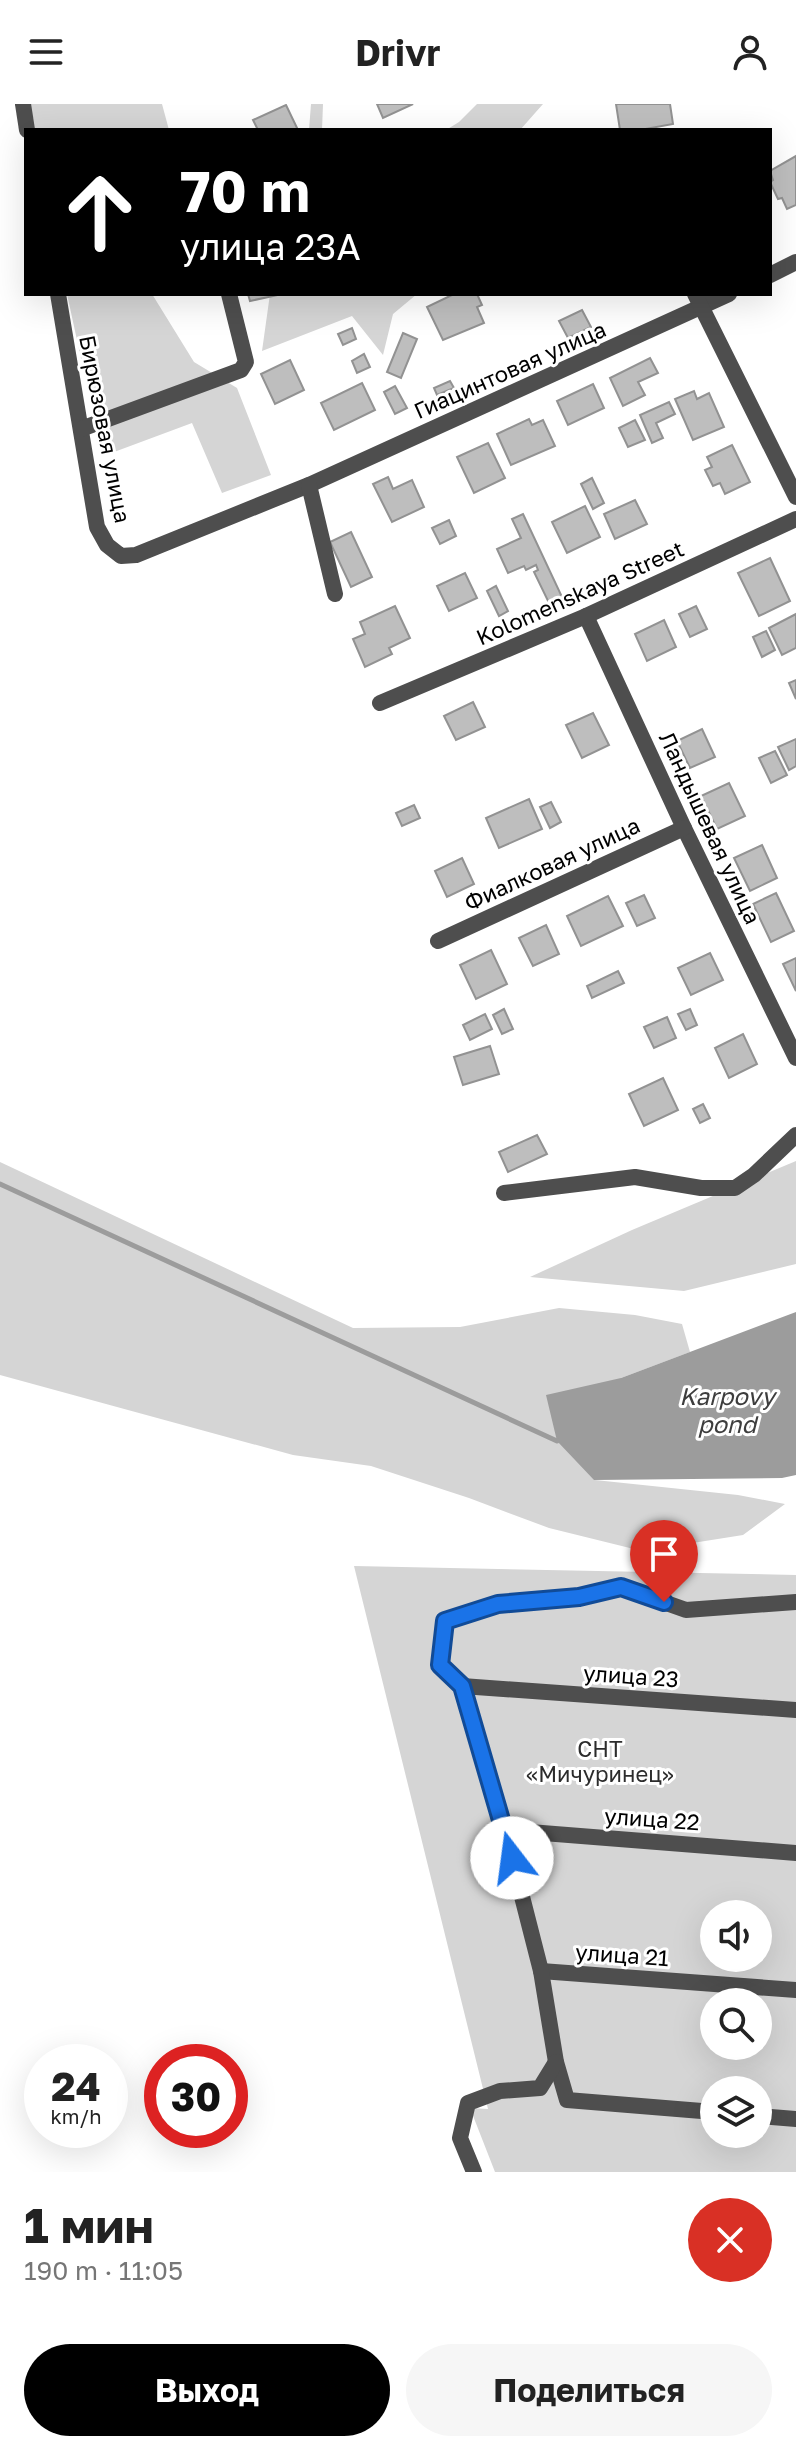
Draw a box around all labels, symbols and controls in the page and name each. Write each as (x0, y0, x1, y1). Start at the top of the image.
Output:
icon: menu (24, 30, 68, 74)
icon: person (728, 30, 772, 74)
text: Drivr (355, 31, 441, 74)
text: 70 m (180, 157, 310, 224)
icon: ahead (48, 160, 152, 264)
text: улица 23А (180, 225, 361, 268)
street label: Гиацинтовая улица (410, 315, 610, 424)
street label: Бирюзовая улица (74, 333, 137, 525)
street label: Kolomenskaya Street (472, 535, 688, 650)
street label: Ландышевая улица (654, 727, 767, 928)
street label: Фиалковая улица (460, 811, 644, 916)
water label: Karpovy pond (679, 1381, 778, 1438)
pin (630, 1520, 698, 1602)
icon: arrive (642, 1532, 686, 1576)
street label: улица 23 (582, 1659, 680, 1692)
park label: СНТ «Мичуринец» (526, 1735, 674, 1787)
street label: улица 22 (603, 1802, 701, 1835)
position arrow (470, 1816, 554, 1900)
map controls (700, 1900, 772, 2148)
button: sound (700, 1900, 772, 1972)
street label: улица 21 (575, 1938, 670, 1971)
button: search (700, 1988, 772, 2060)
speed limit sign: 30 (144, 2044, 248, 2148)
text: 24 (51, 2062, 101, 2110)
button: layers (700, 2076, 772, 2148)
text: km/h (51, 2104, 101, 2128)
text: 1 мин (24, 2196, 154, 2254)
button: close (688, 2198, 772, 2282)
text: 190 m · 11:05 (24, 2255, 183, 2286)
button: Выход (24, 2344, 390, 2436)
button: Поделиться (406, 2344, 772, 2436)

